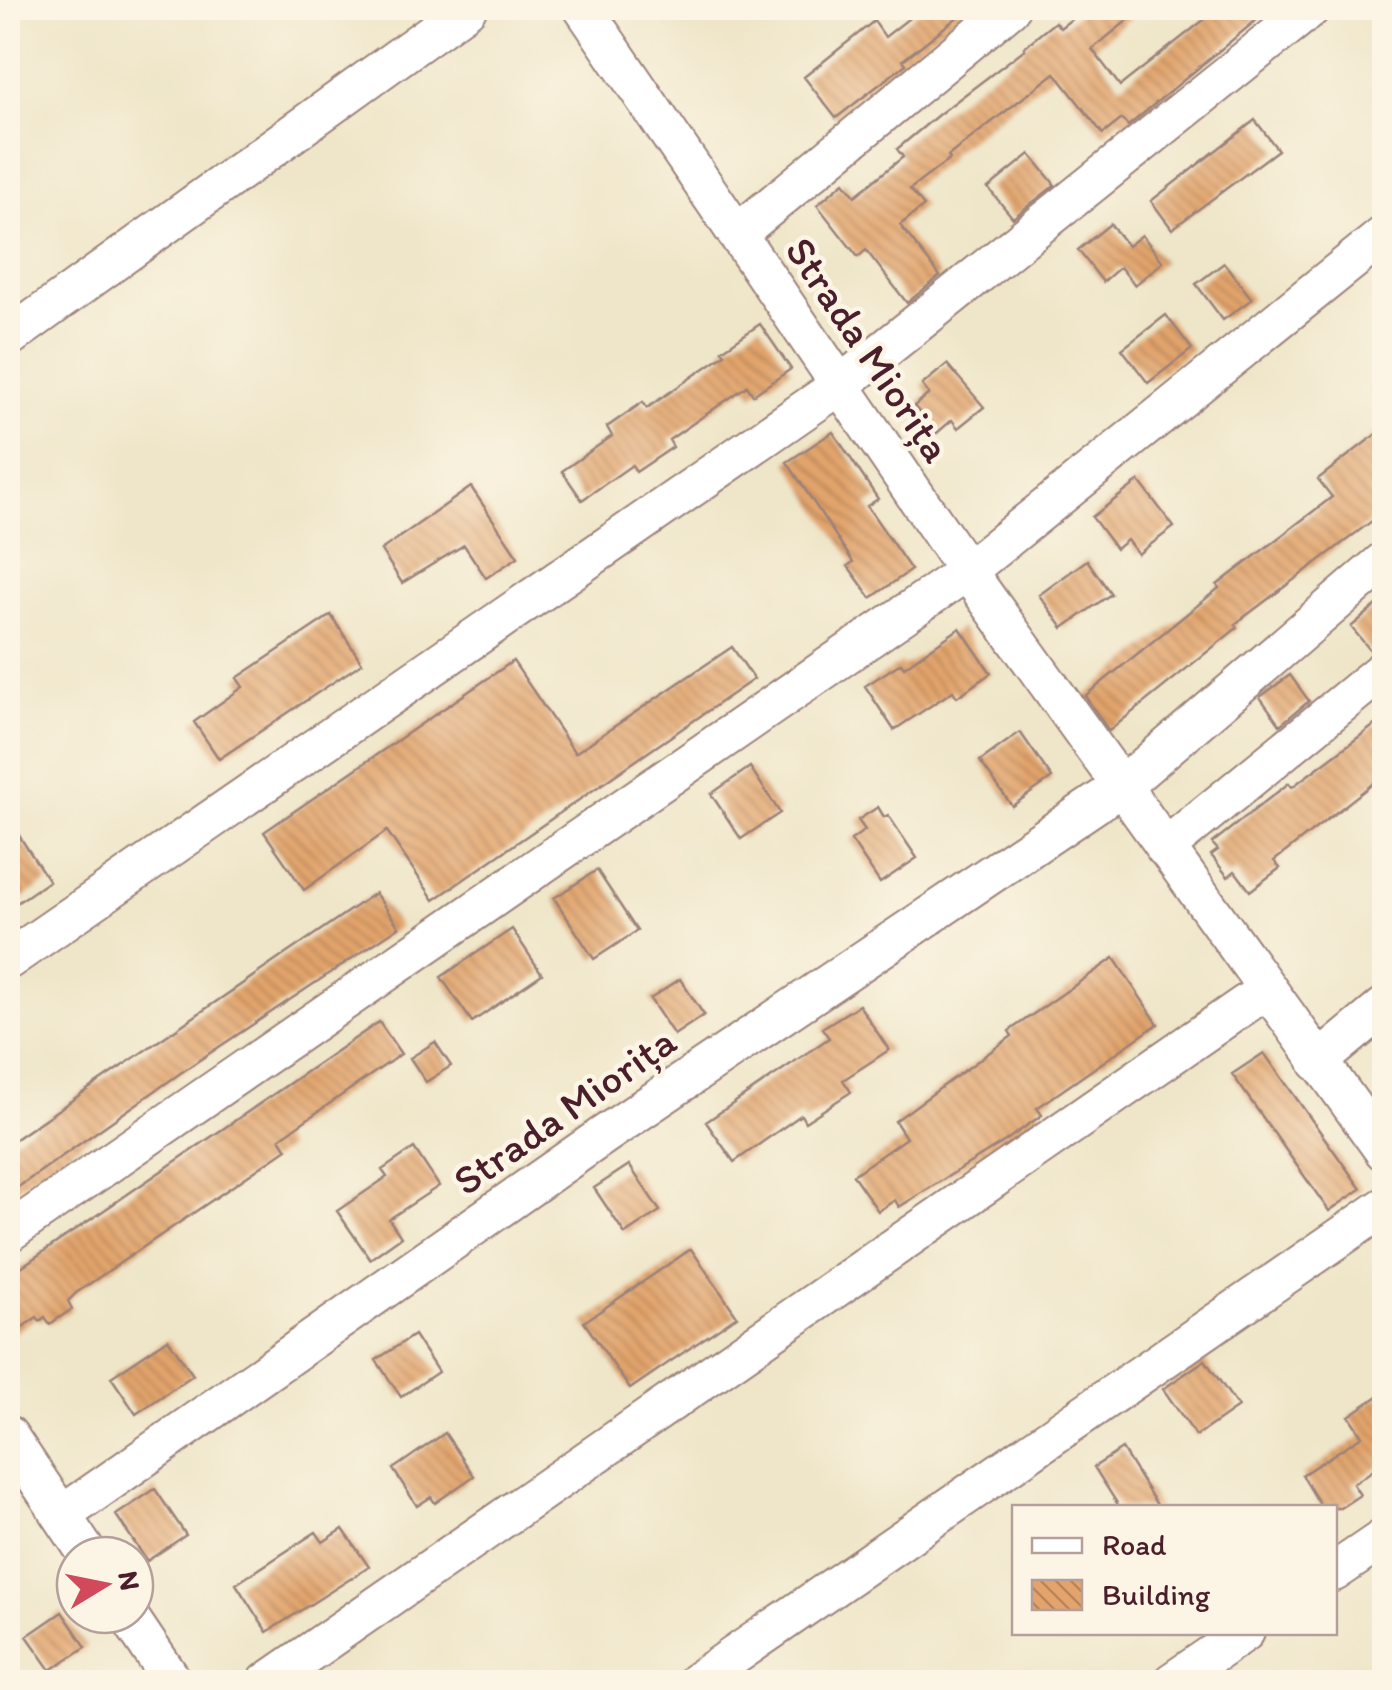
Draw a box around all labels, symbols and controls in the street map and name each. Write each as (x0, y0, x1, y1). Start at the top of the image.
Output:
street label: Strada Miorița (775, 227, 963, 472)
street label: Strada Miorița (443, 1015, 686, 1206)
legend (1012, 1505, 1337, 1635)
text: Road (1102, 1526, 1167, 1563)
north arrow (55, 1535, 155, 1635)
text: N (111, 1568, 148, 1593)
text: Building (1102, 1576, 1211, 1613)

